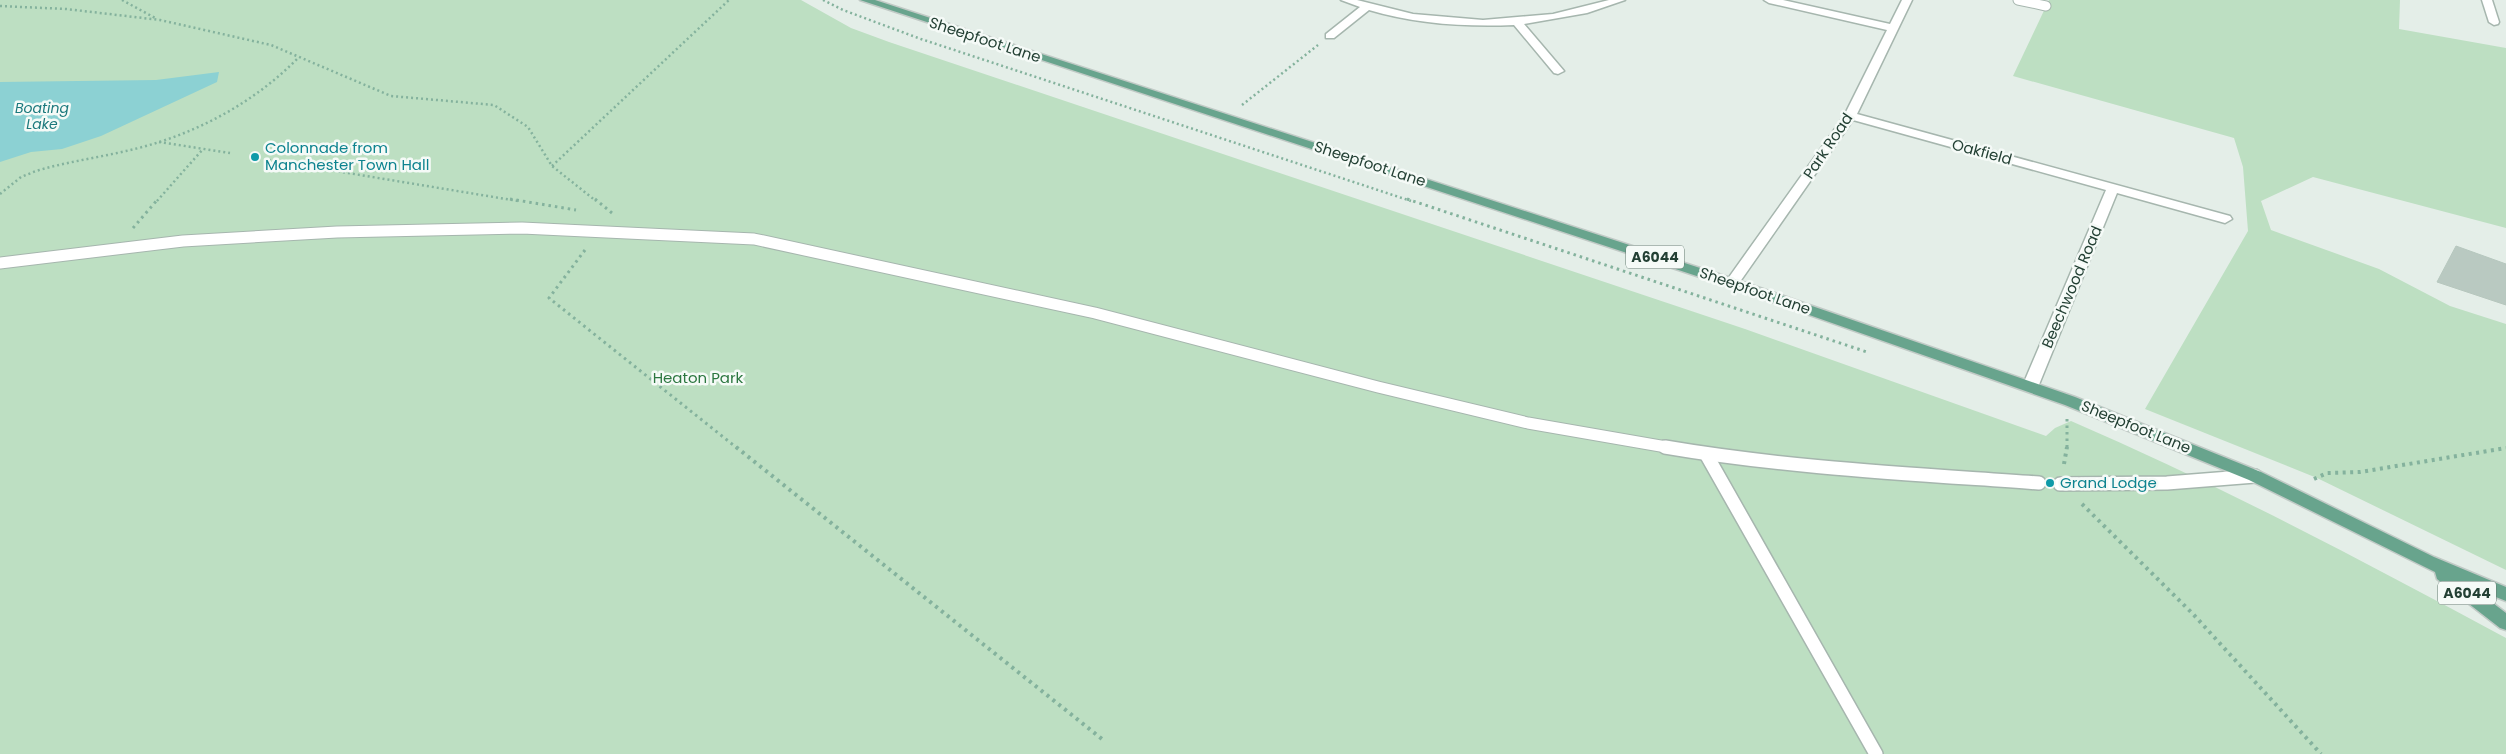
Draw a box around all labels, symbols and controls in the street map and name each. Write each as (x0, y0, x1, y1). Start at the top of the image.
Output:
street label: Sheepfoot Lane (927, 12, 1044, 67)
water label: Boating Lake (15, 98, 70, 134)
street label: Park Road (1798, 109, 1857, 183)
street label: Oakfield (1950, 133, 2015, 170)
street label: Sheepfoot Lane (1312, 136, 1429, 191)
place label: Colonnade from Manchester Town Hall (265, 137, 429, 175)
marker: Colonnade from Manchester Town Hall (249, 151, 261, 163)
street label: Beechwood Road (2036, 222, 2107, 351)
road number: A6044 (1626, 246, 1684, 268)
street label: Sheepfoot Lane (1697, 262, 1814, 319)
park label: Heaton Park (653, 367, 744, 388)
street label: Sheepfoot Lane (2078, 395, 2194, 458)
place label: Grand Lodge (2060, 472, 2157, 493)
marker: Grand Lodge (2044, 477, 2056, 489)
road number: A6044 (2438, 582, 2496, 604)

